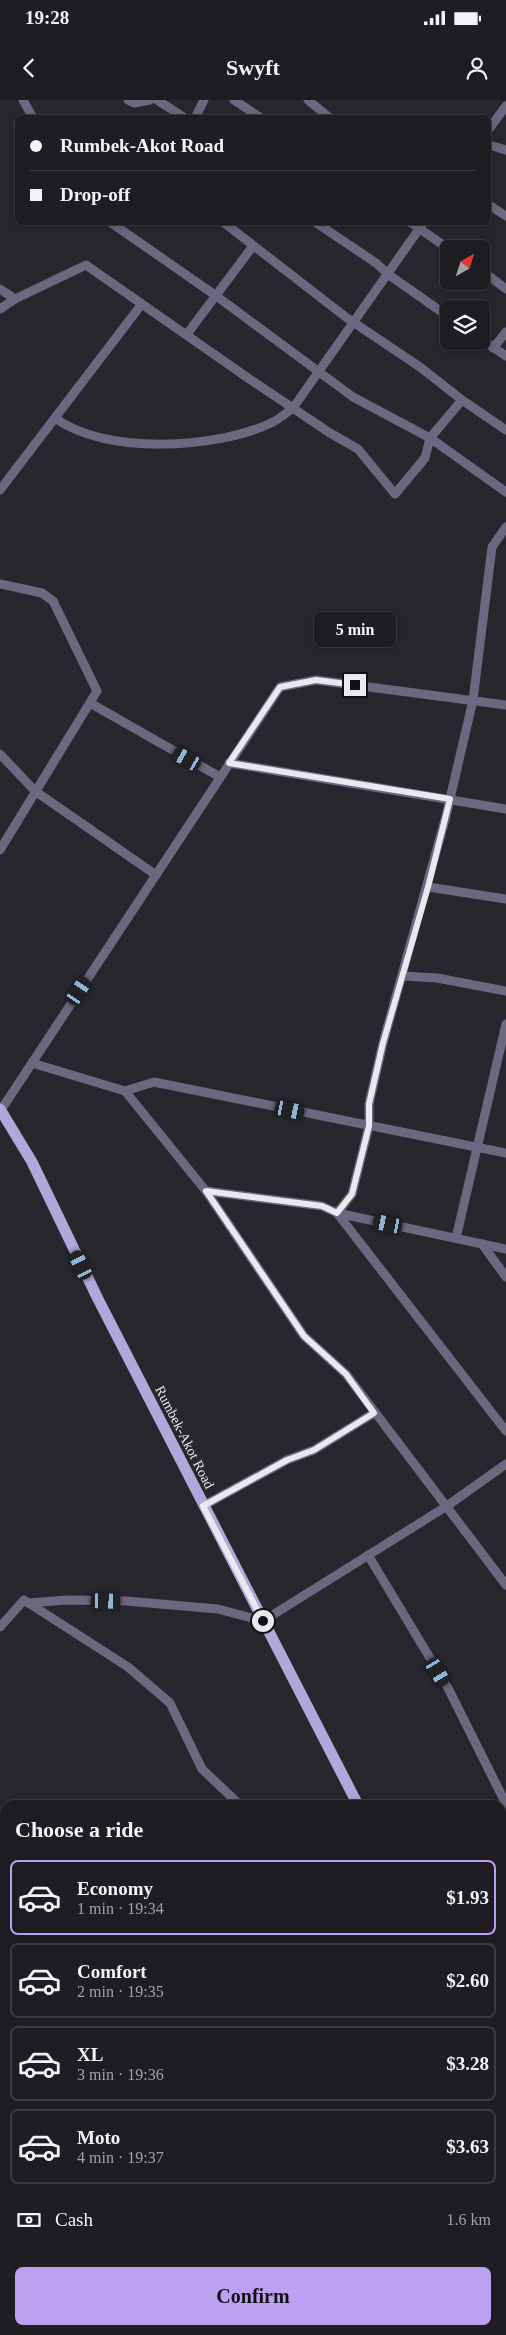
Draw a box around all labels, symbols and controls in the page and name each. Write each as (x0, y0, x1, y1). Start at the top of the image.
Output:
text: 19:28 (25, 7, 69, 28)
icon: back (15, 54, 43, 82)
icon: person (463, 54, 491, 82)
text: Swyft (226, 55, 280, 80)
text: Rumbek-Akot Road (60, 135, 224, 156)
text: Drop-off (60, 184, 130, 205)
north arrow (440, 240, 490, 290)
map controls (440, 240, 490, 350)
button: layers (440, 300, 490, 350)
callout: 5 min (314, 612, 396, 648)
text: 5 min (336, 621, 374, 638)
route end (344, 674, 366, 696)
car (170, 745, 203, 773)
car (64, 974, 93, 1008)
car (273, 1100, 306, 1120)
car (371, 1214, 404, 1234)
car (67, 1248, 94, 1282)
street label: Rumbek-Akot Road (152, 1383, 217, 1491)
car (90, 1593, 121, 1609)
route start (252, 1610, 274, 1632)
car (423, 1655, 452, 1689)
text: Choose a ride (15, 1817, 143, 1842)
icon: car (17, 1875, 62, 1920)
text: Economy (77, 1878, 153, 1899)
text: $1.93 (446, 1887, 489, 1908)
text: 1 min · 19:34 (77, 1900, 164, 1917)
icon: car (17, 1958, 62, 2003)
text: Comfort (77, 1961, 147, 1982)
text: $2.60 (446, 1970, 489, 1991)
text: 2 min · 19:35 (77, 1983, 164, 2000)
icon: car (17, 2041, 62, 2086)
text: XL (77, 2044, 103, 2065)
text: $3.28 (446, 2053, 489, 2074)
text: 3 min · 19:36 (77, 2066, 164, 2083)
icon: car (17, 2124, 62, 2169)
text: Moto (77, 2127, 120, 2148)
text: $3.63 (446, 2136, 489, 2157)
text: 4 min · 19:37 (77, 2149, 164, 2166)
icon: cash (15, 2206, 43, 2234)
text: Cash (55, 2209, 93, 2230)
text: 1.6 km (447, 2211, 491, 2228)
button: Confirm (15, 2267, 491, 2325)

